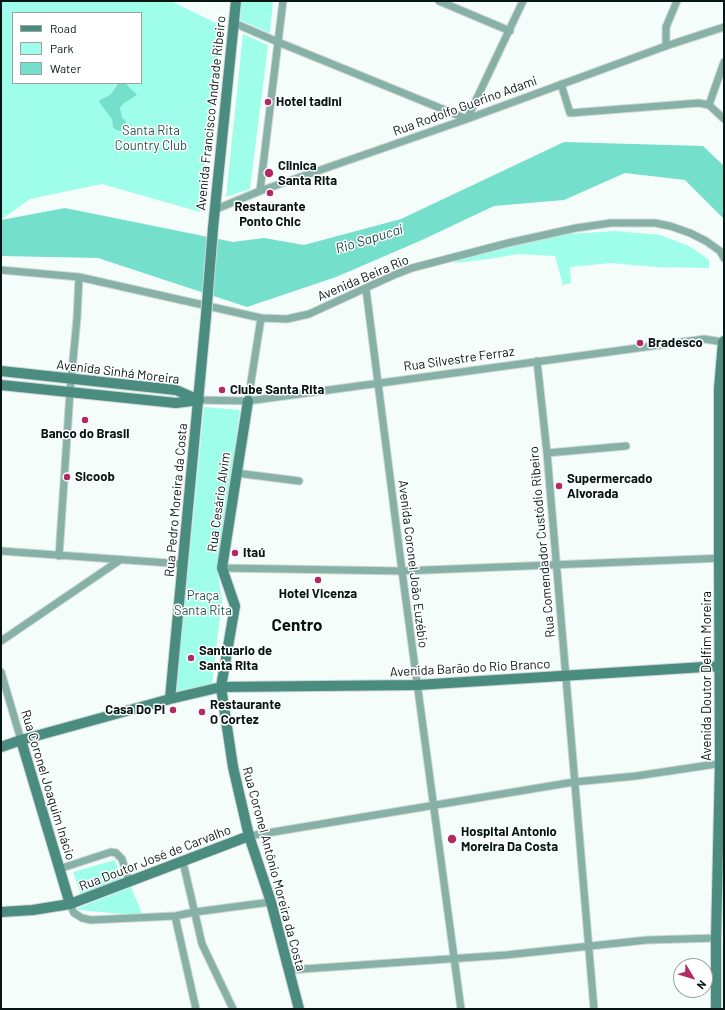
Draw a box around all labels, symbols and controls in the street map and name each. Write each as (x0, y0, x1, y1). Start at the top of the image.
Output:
legend (12, 12, 142, 84)
street label: Avenida Francisco Andrade Ribeiro (193, 15, 229, 211)
text: Road (50, 21, 77, 35)
text: Park (50, 41, 74, 55)
text: Water (50, 61, 81, 75)
street label: Rua Rodolfo Guerino Adami (391, 73, 539, 139)
place label: Hotel tadini (276, 94, 342, 110)
marker: Hotel tadini (263, 97, 273, 107)
park label: Santa Rita Country Club (115, 123, 187, 154)
place label: Clinica Santa Rita (278, 158, 337, 189)
marker: Clinica Santa Rita (263, 167, 275, 179)
marker: Restaurante Ponto Chic (265, 188, 275, 198)
place label: Restaurante Ponto Chic (234, 199, 306, 230)
water label: Rio Sapucaí (333, 221, 405, 257)
street label: Avenida Beira Rio (315, 252, 411, 304)
place label: Bradesco (648, 335, 703, 351)
marker: Bradesco (635, 338, 645, 348)
street label: Rua Silvestre Ferraz (403, 344, 515, 374)
street label: Avenida Sinhá Moreira (56, 357, 180, 387)
place label: Clube Santa Rita (230, 382, 324, 398)
marker: Clube Santa Rita (217, 385, 227, 395)
marker: Banco do Brasil (80, 415, 90, 425)
street label: Rua Pedro Moreira da Costa (162, 423, 190, 577)
place label: Banco do Brasil (41, 426, 129, 442)
street label: Rua Comendador Custódio Ribeiro (526, 446, 558, 638)
street label: Rua Cesário Alvim (204, 451, 234, 553)
place label: Sicoob (75, 469, 115, 485)
place label: Supermercado Alvorada (567, 471, 652, 502)
marker: Sicoob (62, 472, 72, 482)
street label: Avenida Coronel João Euzébio (395, 479, 431, 649)
marker: Supermercado Alvorada (554, 481, 564, 491)
place label: Itaú (243, 545, 265, 561)
marker: Itaú (230, 548, 240, 558)
marker: Hotel Vicenza (313, 575, 323, 585)
place label: Hotel Vicenza (279, 586, 357, 602)
park label: Praça Santa Rita (174, 588, 232, 619)
street label: Avenida Doutor Delfim Moreira (699, 591, 715, 761)
district label: Centro (271, 615, 323, 635)
place label: Santuario de Santa Rita (199, 643, 272, 674)
marker: Santuario de Santa Rita (186, 653, 196, 663)
street label: Avenida Barão do Rio Branco (389, 656, 551, 680)
place label: Restaurante O Cortez (210, 697, 281, 728)
place label: Casa Do Pi (105, 702, 165, 718)
marker: Casa Do Pi (168, 705, 178, 715)
marker: Restaurante O Cortez (197, 707, 207, 717)
street label: Rua Coronel Joaquim Inácio (18, 708, 78, 862)
street label: Rua Coronel Antônio Moreira da Costa (239, 765, 309, 973)
street label: Rua Doutor José de Carvalho (77, 822, 233, 894)
place label: Hospital Antonio Moreira Da Costa (461, 824, 558, 855)
marker: Hospital Antonio Moreira Da Costa (446, 833, 458, 845)
north arrow (673, 958, 713, 998)
text: N (695, 978, 709, 992)

